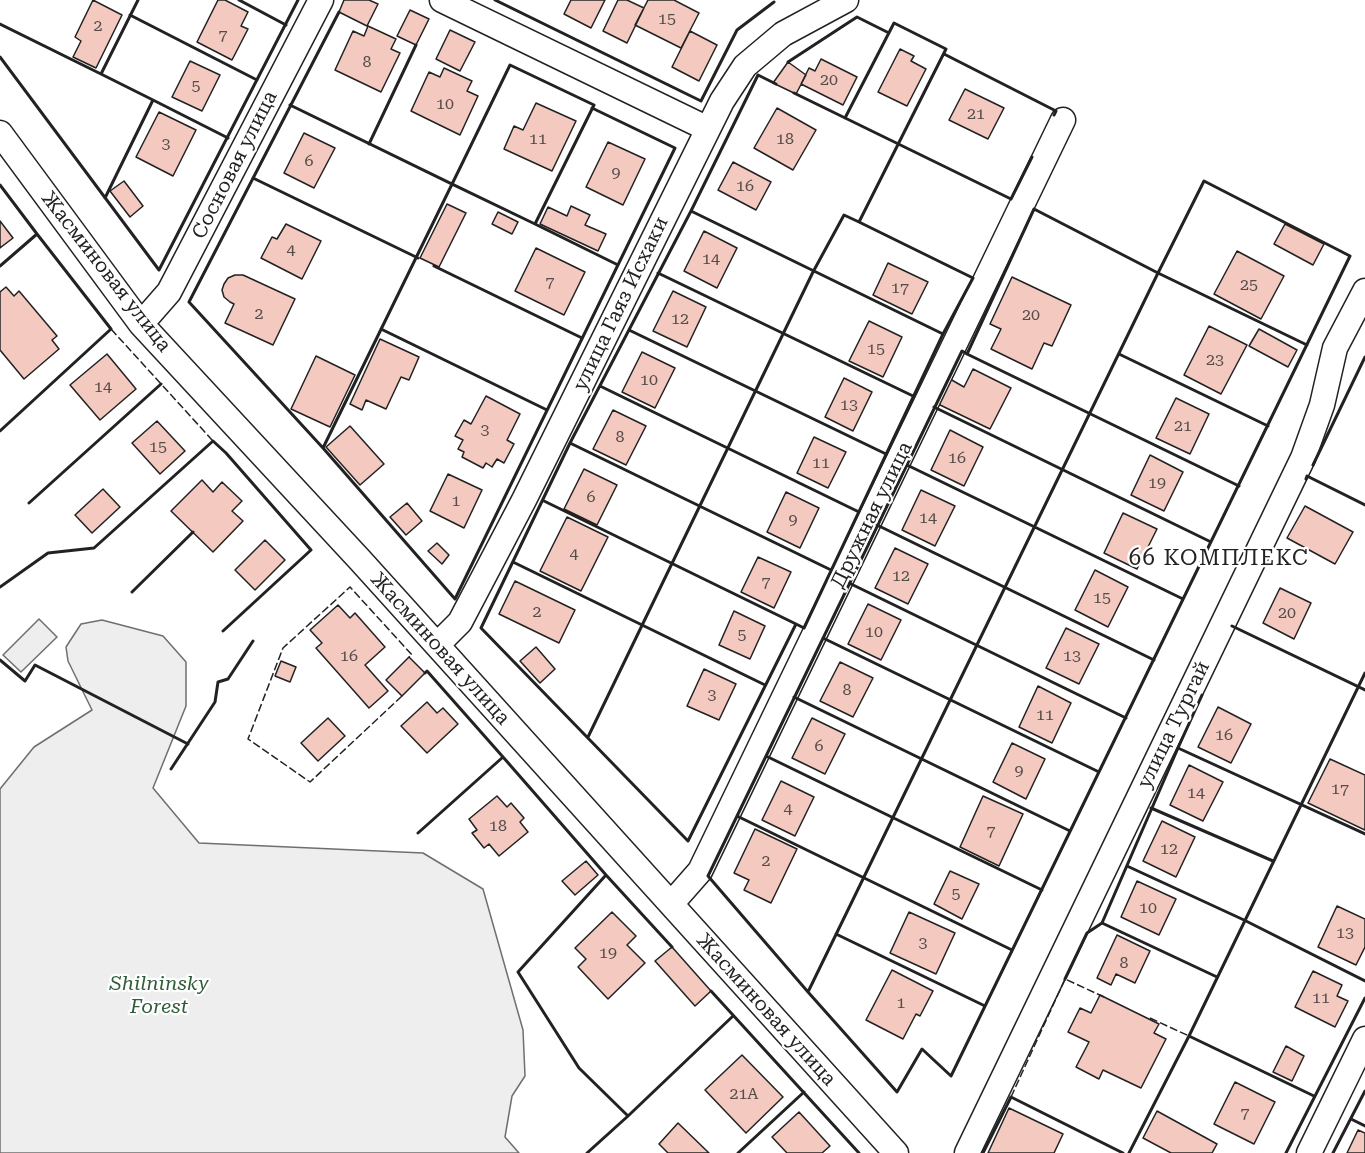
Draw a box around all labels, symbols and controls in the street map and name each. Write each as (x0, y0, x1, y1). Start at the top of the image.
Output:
house number: 15 (658, 9, 676, 29)
house number: 2 (94, 16, 102, 36)
house number: 7 (219, 25, 227, 45)
house number: 8 (363, 52, 371, 72)
house number: 20 (820, 70, 838, 90)
house number: 5 (192, 76, 200, 96)
street label: Сосновая улица (187, 87, 283, 243)
house number: 10 (436, 94, 454, 114)
house number: 21 (967, 104, 985, 124)
house number: 11 (529, 129, 547, 149)
house number: 18 (776, 129, 794, 149)
house number: 3 (162, 134, 170, 154)
house number: 6 (305, 151, 313, 171)
house number: 9 (612, 163, 620, 183)
house number: 16 (736, 176, 754, 196)
street label: Жасминовая улица (36, 187, 176, 357)
street label: улица Гаяз Исхаки (568, 213, 674, 395)
house number: 4 (287, 240, 295, 260)
house number: 14 (702, 249, 720, 269)
house number: 7 (546, 272, 554, 292)
house number: 25 (1240, 275, 1258, 295)
house number: 17 (891, 278, 909, 298)
house number: 2 (255, 304, 263, 324)
house number: 20 (1022, 305, 1040, 325)
house number: 12 (671, 309, 689, 329)
house number: 15 (867, 339, 885, 359)
house number: 23 (1206, 350, 1224, 370)
house number: 10 (640, 370, 658, 390)
house number: 14 (94, 377, 112, 397)
house number: 13 (840, 395, 858, 415)
house number: 21 (1174, 416, 1192, 436)
house number: 3 (481, 420, 489, 440)
house number: 8 (616, 427, 624, 447)
house number: 15 (149, 437, 167, 457)
street label: Дружная улица (826, 438, 918, 592)
house number: 16 (948, 448, 966, 468)
house number: 11 (812, 453, 830, 473)
house number: 19 (1148, 473, 1166, 493)
house number: 6 (587, 487, 595, 507)
house number: 1 (452, 491, 460, 511)
house number: 14 (919, 508, 937, 528)
house number: 9 (789, 510, 797, 530)
house number: 4 (570, 544, 578, 564)
district label: 66 КОМПЛЕКС (1129, 546, 1309, 572)
house number: 12 (892, 566, 910, 586)
street label: Жасминовая улица (365, 568, 515, 730)
house number: 7 (762, 572, 770, 592)
house number: 15 (1093, 588, 1111, 608)
house number: 2 (533, 602, 541, 622)
house number: 20 (1278, 603, 1296, 623)
house number: 10 (865, 622, 883, 642)
house number: 5 (738, 625, 746, 645)
house number: 16 (340, 646, 358, 666)
house number: 13 (1063, 646, 1081, 666)
street label: улица Тургай (1133, 657, 1215, 793)
house number: 8 (843, 680, 851, 700)
house number: 3 (708, 685, 716, 705)
house number: 11 (1036, 705, 1054, 725)
house number: 16 (1215, 725, 1233, 745)
house number: 6 (815, 736, 823, 756)
house number: 9 (1015, 761, 1023, 781)
house number: 17 (1331, 779, 1349, 799)
house number: 14 (1187, 783, 1205, 803)
house number: 4 (784, 799, 792, 819)
house number: 18 (489, 816, 507, 836)
house number: 7 (987, 821, 995, 841)
house number: 12 (1160, 839, 1178, 859)
house number: 2 (762, 851, 770, 871)
house number: 5 (952, 884, 960, 904)
house number: 10 (1139, 898, 1157, 918)
house number: 13 (1336, 923, 1354, 943)
street label: Жасминовая улица (691, 929, 841, 1091)
house number: 3 (919, 933, 927, 953)
house number: 19 (599, 943, 617, 963)
house number: 8 (1120, 953, 1128, 973)
park label: Shilninsky Forest (110, 972, 208, 1019)
house number: 11 (1312, 988, 1330, 1008)
house number: 1 (897, 993, 905, 1013)
house number: 21А (729, 1084, 759, 1104)
house number: 7 (1241, 1103, 1249, 1123)

